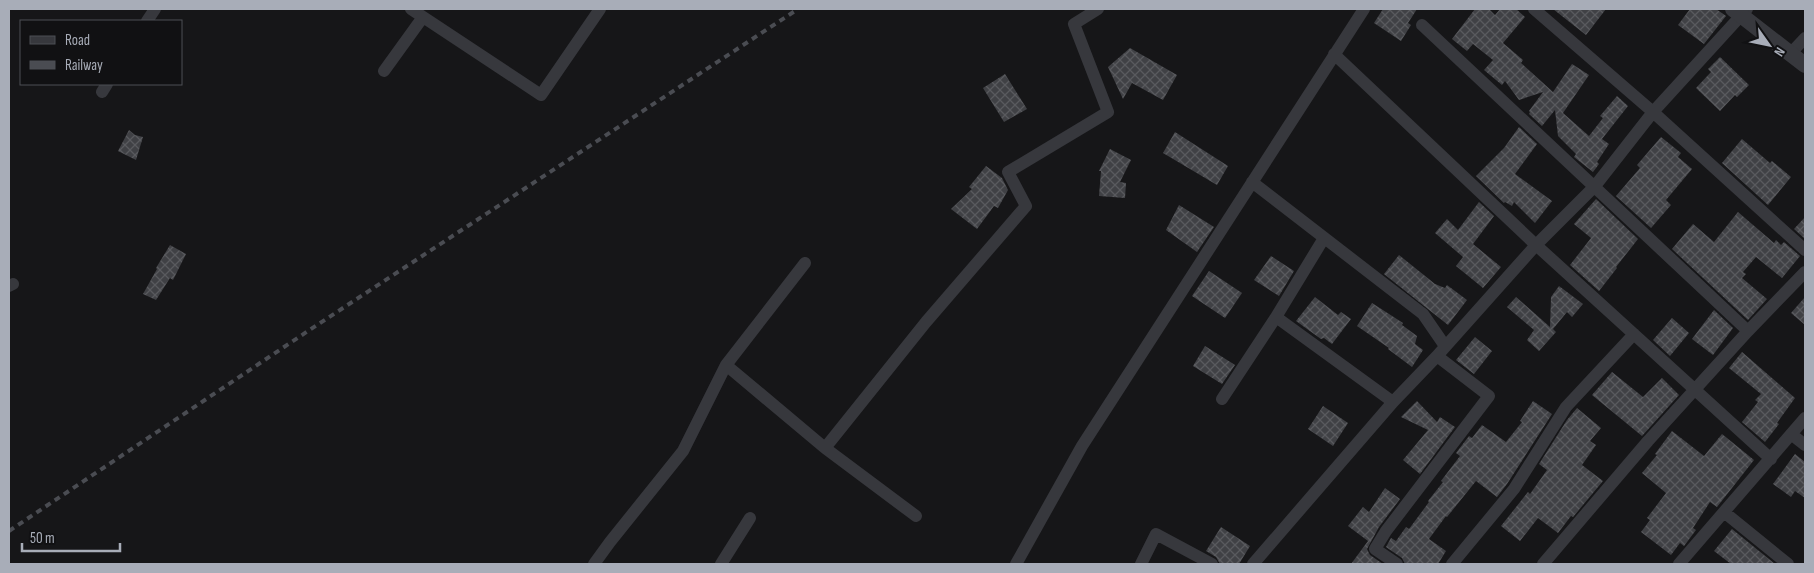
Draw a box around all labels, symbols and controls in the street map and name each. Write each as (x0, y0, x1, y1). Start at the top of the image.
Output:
legend (20, 20, 182, 85)
north arrow (1744, 20, 1794, 70)
text: Road (65, 31, 90, 50)
text: N (1770, 44, 1789, 60)
text: Railway (65, 56, 103, 75)
scale bar (22, 520, 120, 552)
text: 50 m (30, 529, 55, 548)

